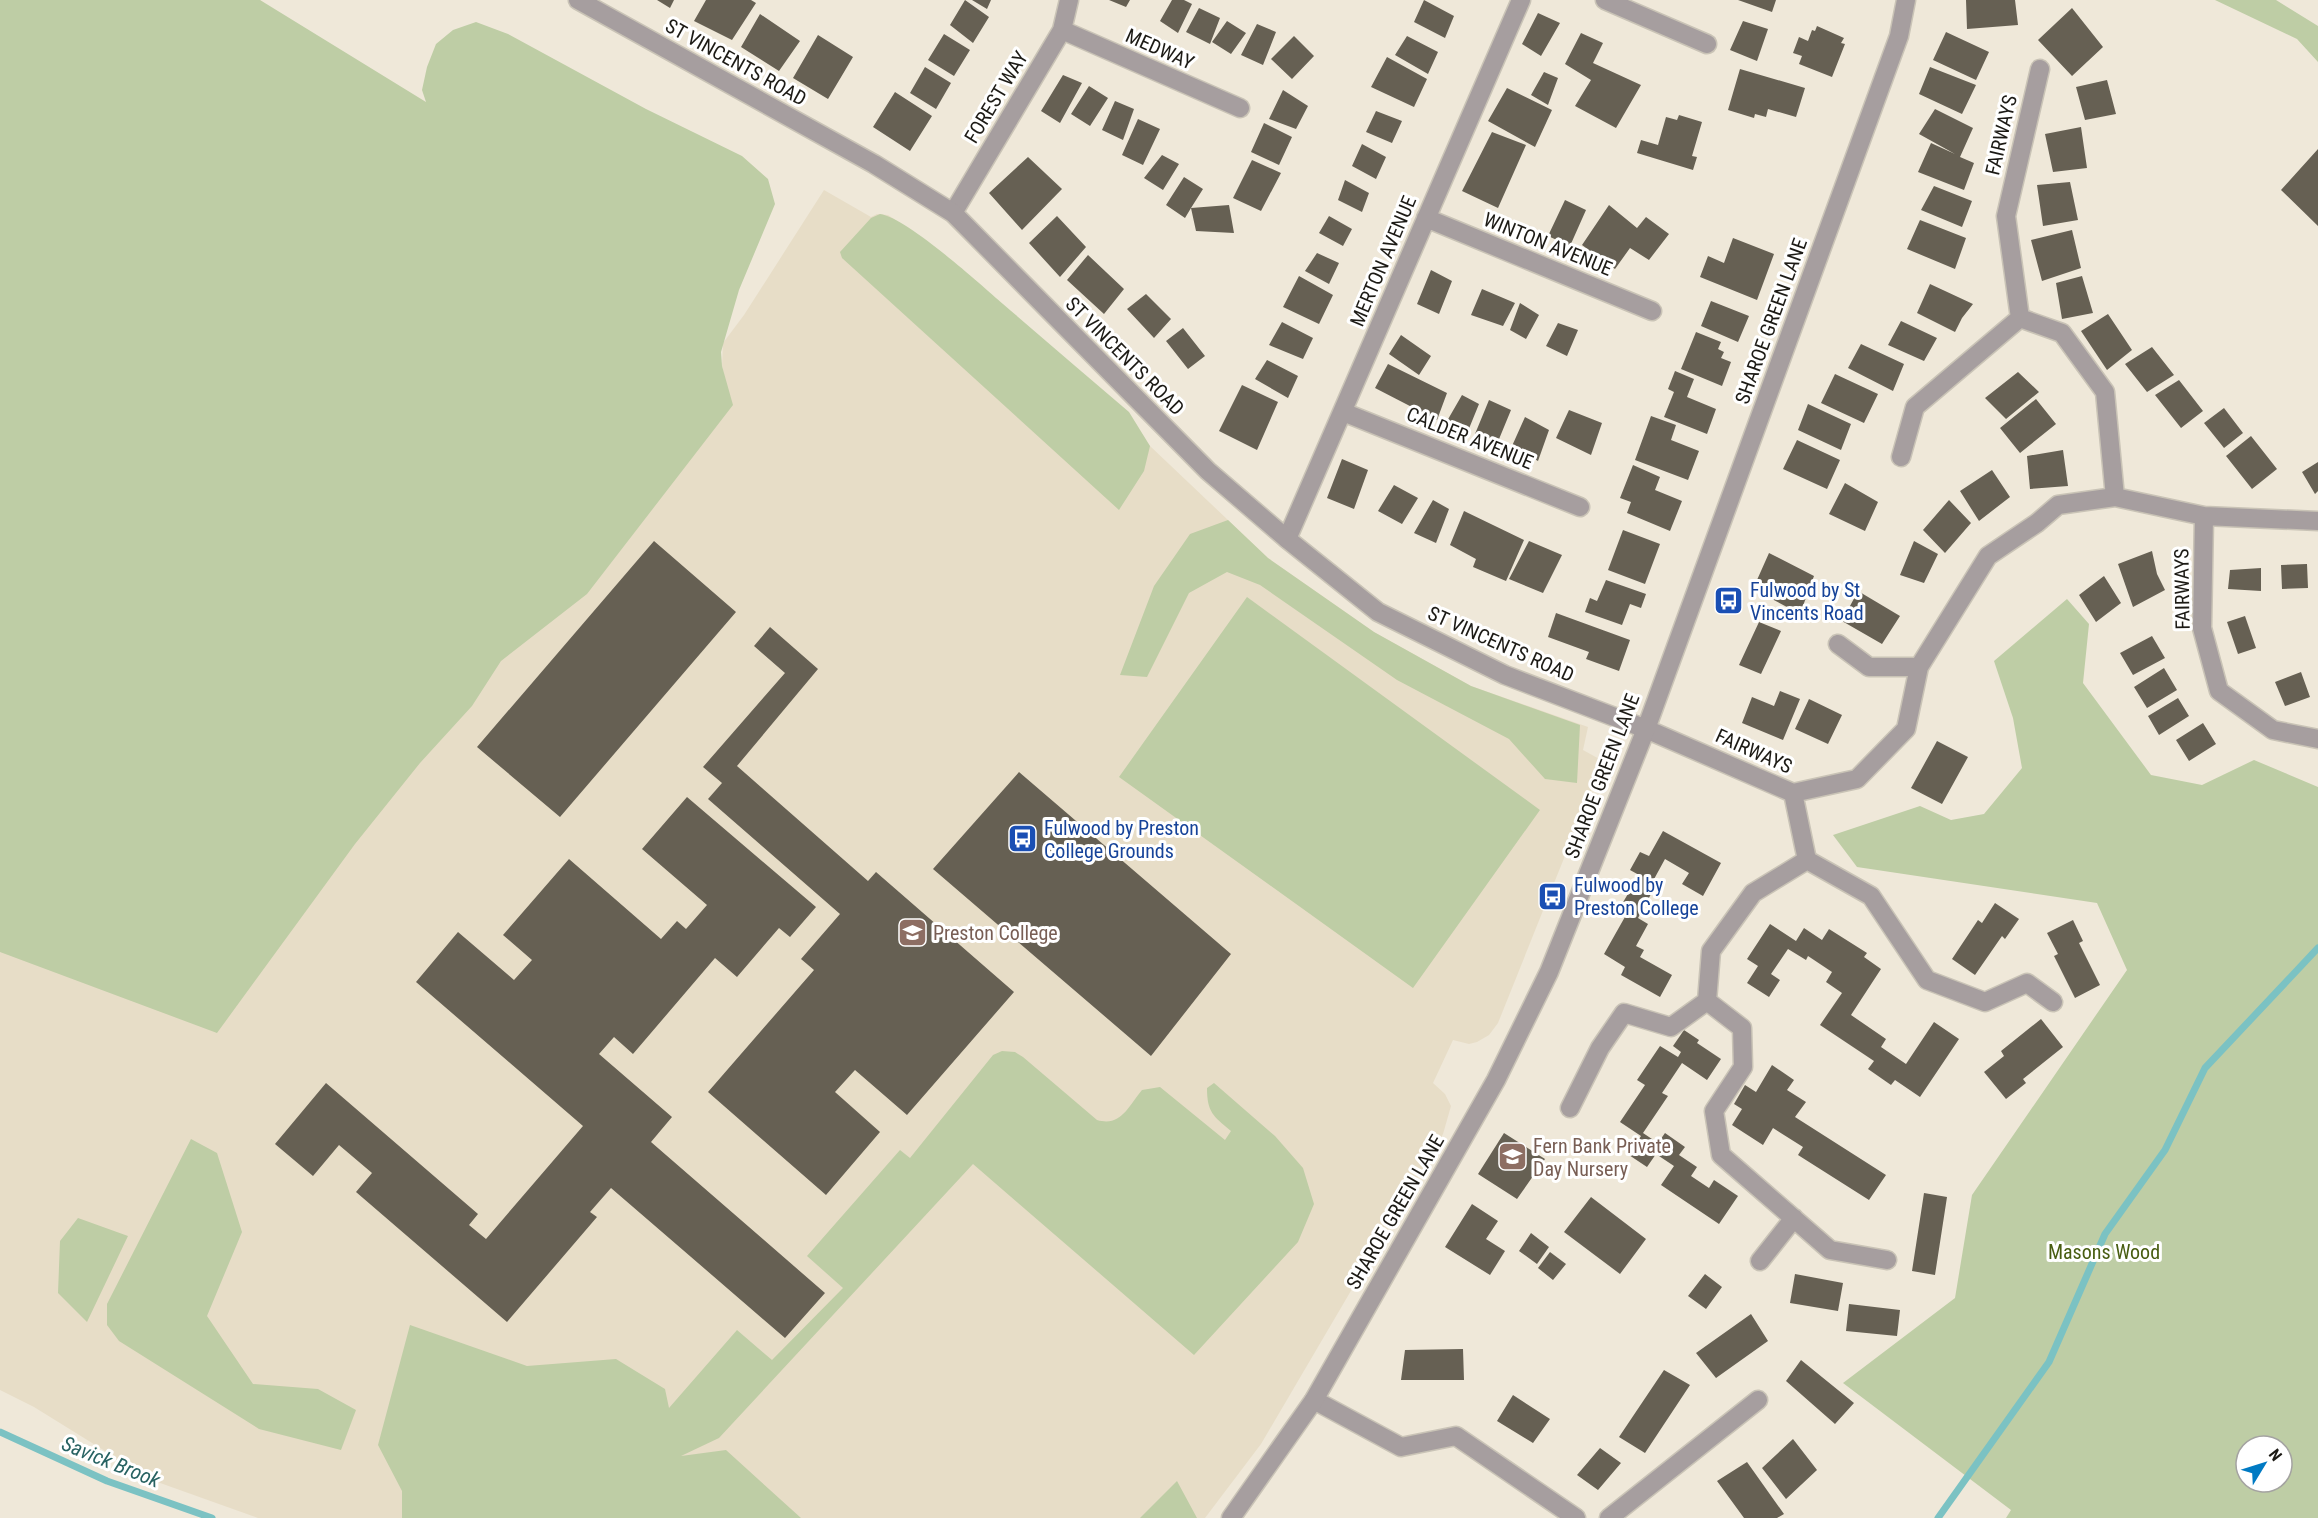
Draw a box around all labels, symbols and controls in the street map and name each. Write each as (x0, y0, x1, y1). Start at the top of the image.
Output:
street label: ST VINCENTS ROAD (661, 13, 811, 111)
street label: MEDWAY (1122, 23, 1198, 75)
street label: FOREST WAY (959, 46, 1033, 147)
street label: FAIRWAYS (1980, 93, 2022, 177)
street label: MERTON AVENUE (1345, 192, 1421, 330)
street label: WINTON AVENUE (1480, 207, 1616, 281)
street label: SHAROE GREEN LANE (1730, 235, 1812, 407)
street label: ST VINCENTS ROAD (1061, 292, 1189, 420)
street label: CALDER AVENUE (1403, 402, 1537, 474)
street label: FAIRWAYS (2169, 548, 2195, 630)
place label: Fulwood by St Vincents Road (1750, 578, 1864, 625)
bus stop icon: Fulwood by St Vincents Road (1713, 585, 1745, 617)
street label: ST VINCENTS ROAD (1424, 601, 1578, 687)
street label: SHAROE GREEN LANE (1560, 690, 1644, 862)
street label: FAIRWAYS (1712, 724, 1796, 778)
place label: Fulwood by Preston College Grounds (1044, 816, 1199, 863)
bus stop icon: Fulwood by Preston College Grounds (1007, 823, 1039, 855)
place label: Fulwood by Preston College (1574, 873, 1699, 920)
bus stop icon: Fulwood by Preston College (1537, 880, 1569, 912)
school or university icon: Preston College (896, 917, 928, 949)
place label: Preston College (933, 921, 1058, 945)
street label: SHAROE GREEN LANE (1341, 1130, 1449, 1294)
place label: Fern Bank Private Day Nursery (1533, 1134, 1671, 1181)
school or university icon: Fern Bank Private Day Nursery (1496, 1141, 1528, 1173)
park label: Masons Wood (2048, 1240, 2160, 1264)
water label: Savick Brook (58, 1431, 164, 1493)
north arrow (2234, 1434, 2294, 1494)
text: N (2265, 1445, 2286, 1465)

